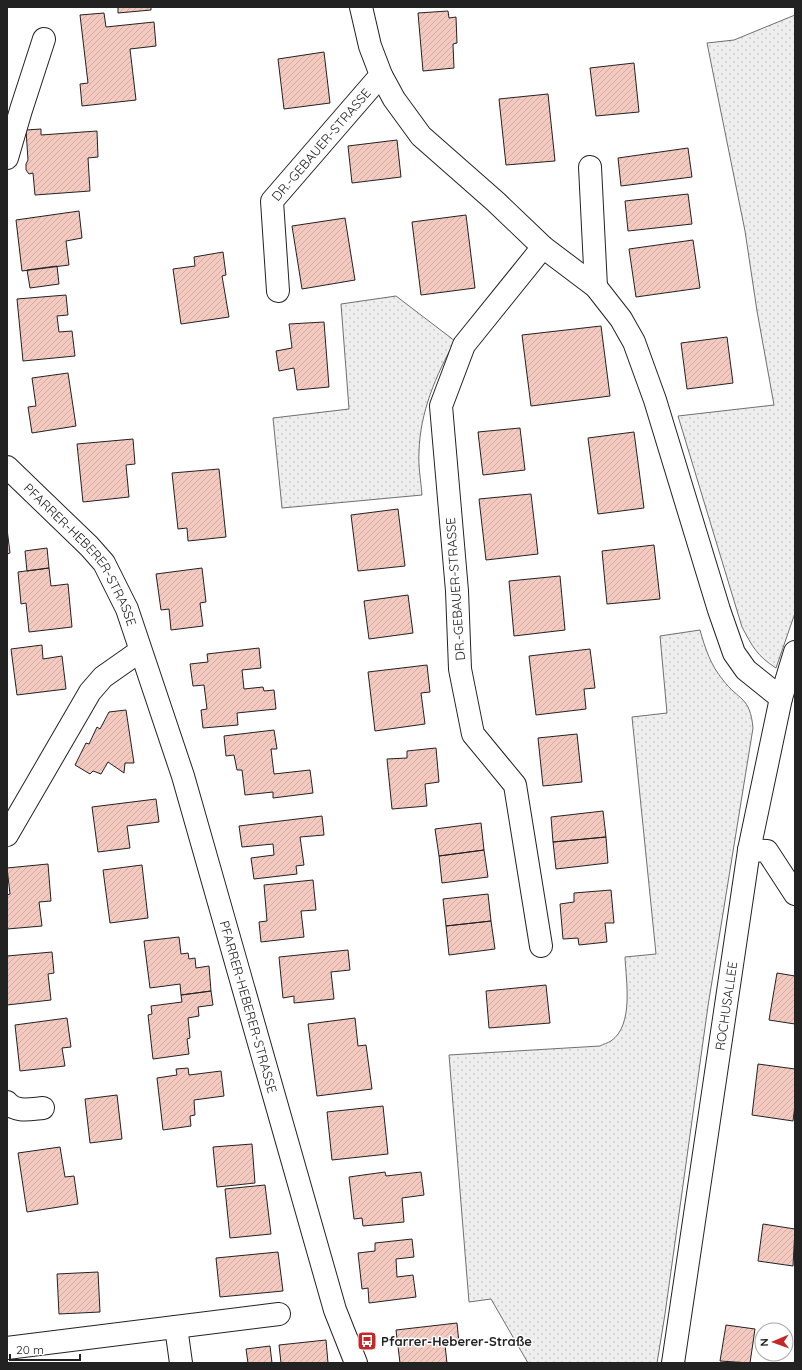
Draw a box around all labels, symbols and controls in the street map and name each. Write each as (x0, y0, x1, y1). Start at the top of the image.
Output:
street label: DR.-GEBAUER-STRASSE (268, 85, 374, 204)
street label: PFARRER-HEBERER-STRASSE (21, 480, 140, 628)
street label: DR.-GEBAUER-STRASSE (442, 517, 468, 661)
street label: PFARRER-HEBERER-STRASSE (217, 919, 281, 1095)
street label: ROCHUSALLEE (711, 960, 740, 1052)
north arrow (754, 1322, 794, 1362)
bus stop icon: Pfarrer-Heberer-Straße (356, 1330, 378, 1352)
place label: Pfarrer-Heberer-Straße (381, 1333, 532, 1349)
scale bar (10, 1336, 80, 1362)
text: N (757, 1338, 771, 1347)
text: 20 m (16, 1342, 44, 1357)

